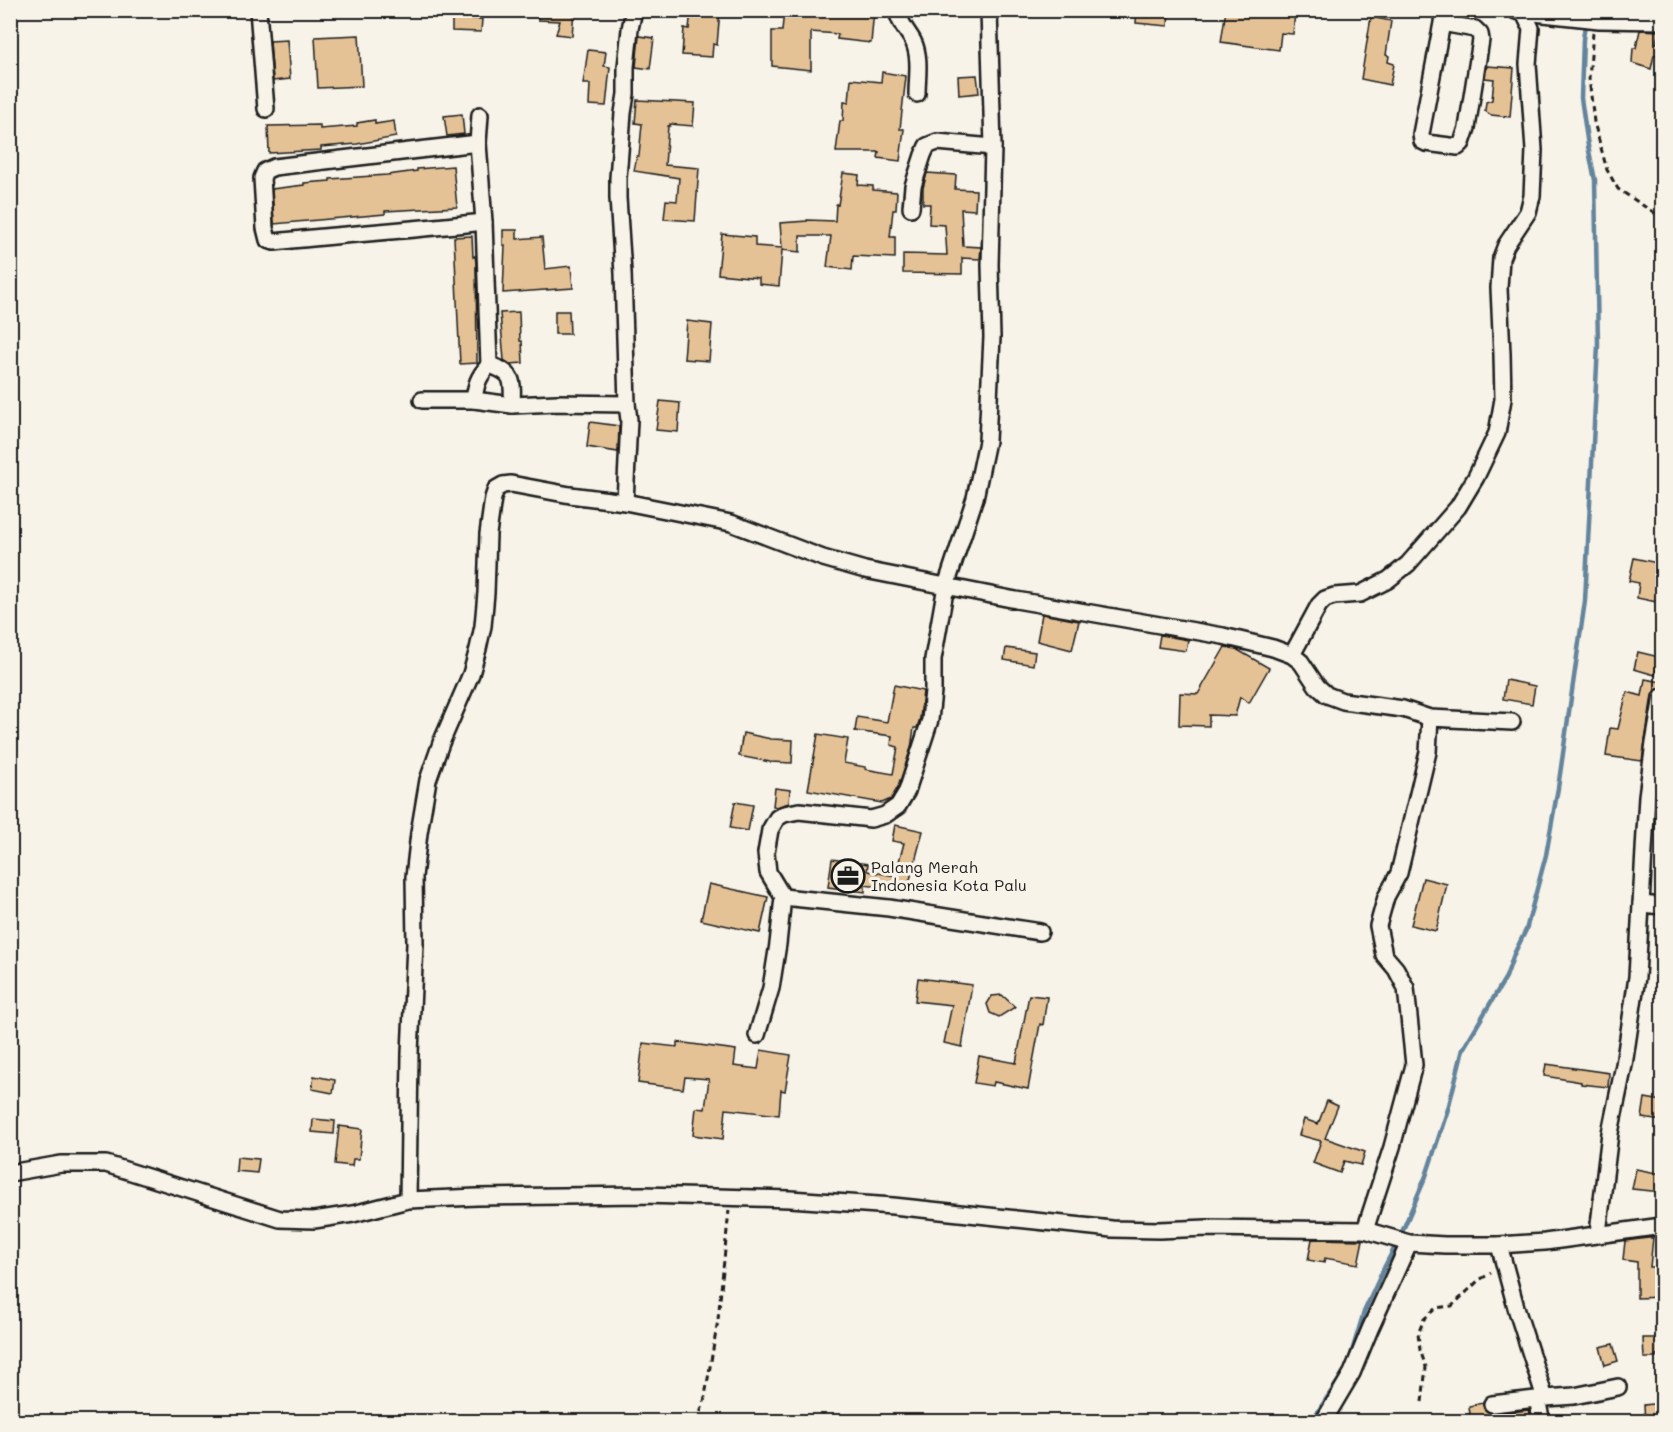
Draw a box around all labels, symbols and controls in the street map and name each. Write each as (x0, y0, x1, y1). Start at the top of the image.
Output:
place label: Palang Merah Indonesia Kota Palu (871, 856, 1027, 895)
office icon: Palang Merah Indonesia Kota Palu (830, 858, 866, 894)

